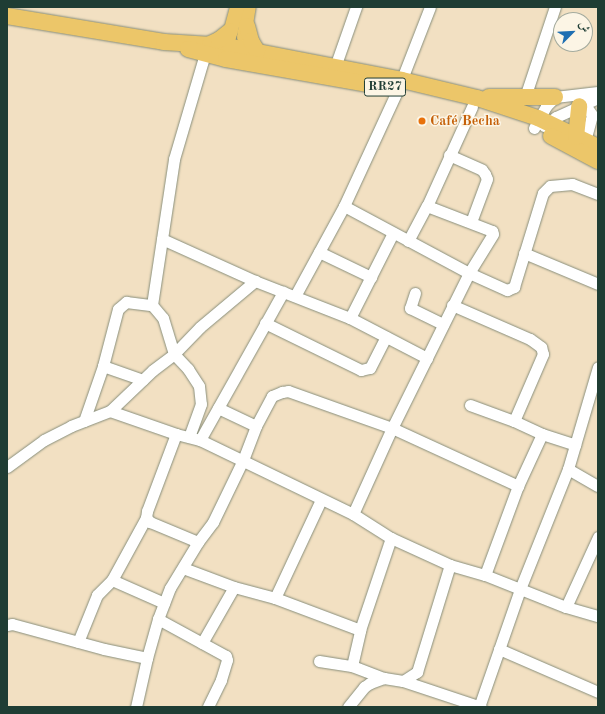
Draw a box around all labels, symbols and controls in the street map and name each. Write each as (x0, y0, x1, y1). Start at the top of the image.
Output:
north arrow (553, 12, 593, 52)
text: ش (576, 20, 591, 35)
road number: RR27 (363, 76, 407, 98)
place label: Café Becha (430, 113, 500, 129)
marker: Café Becha (417, 116, 427, 126)

